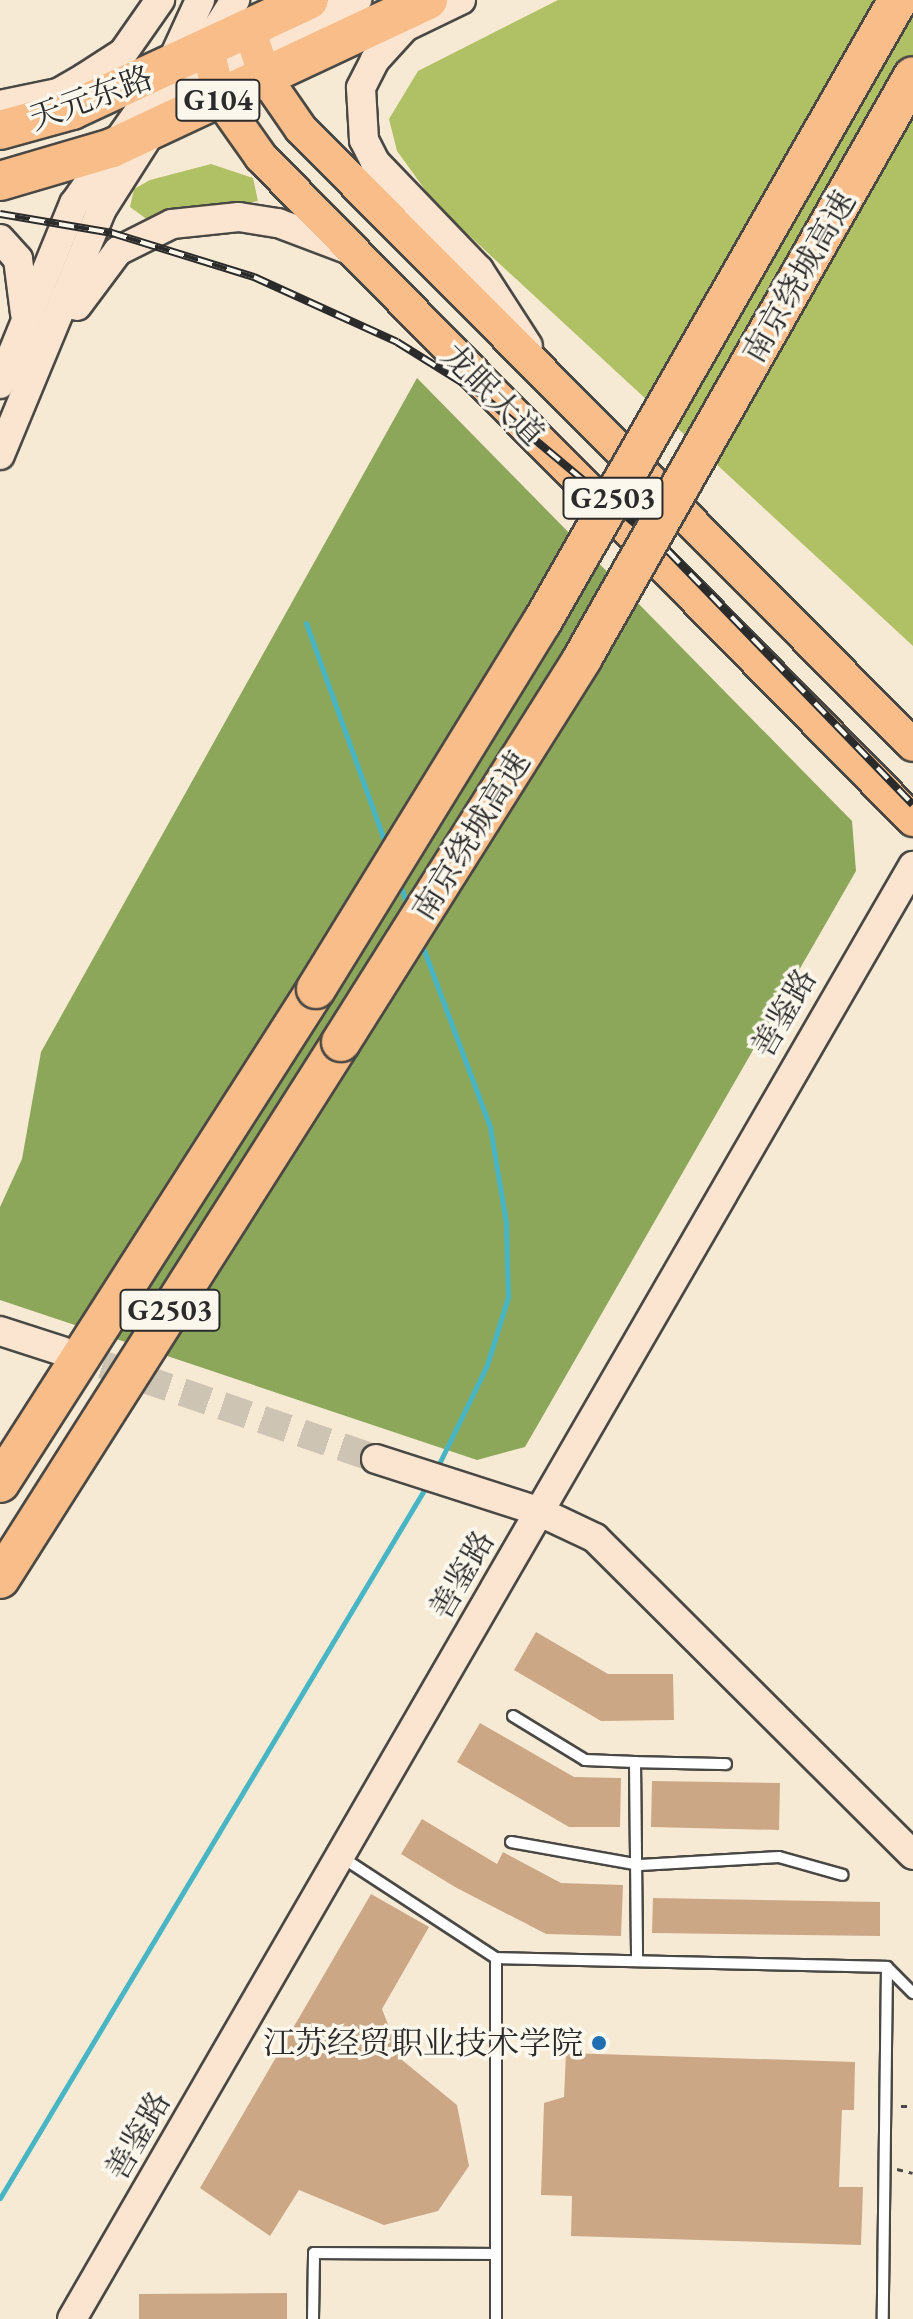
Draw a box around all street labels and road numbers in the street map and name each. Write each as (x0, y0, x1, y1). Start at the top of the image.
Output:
street label: 天元东路 (24, 58, 158, 138)
road number: G104 (174, 74, 262, 126)
street label: 南京绕城高速 (734, 184, 864, 370)
street label: 龙眠大道 (434, 336, 552, 454)
road number: G2503 (561, 472, 665, 524)
street label: 南京绕城高速 (404, 744, 538, 928)
street label: 善鉴路 (743, 962, 825, 1064)
road number: G2503 (118, 1284, 222, 1336)
street label: 善鉴路 (421, 1524, 503, 1626)
street label: 善鉴路 (97, 2085, 179, 2187)

